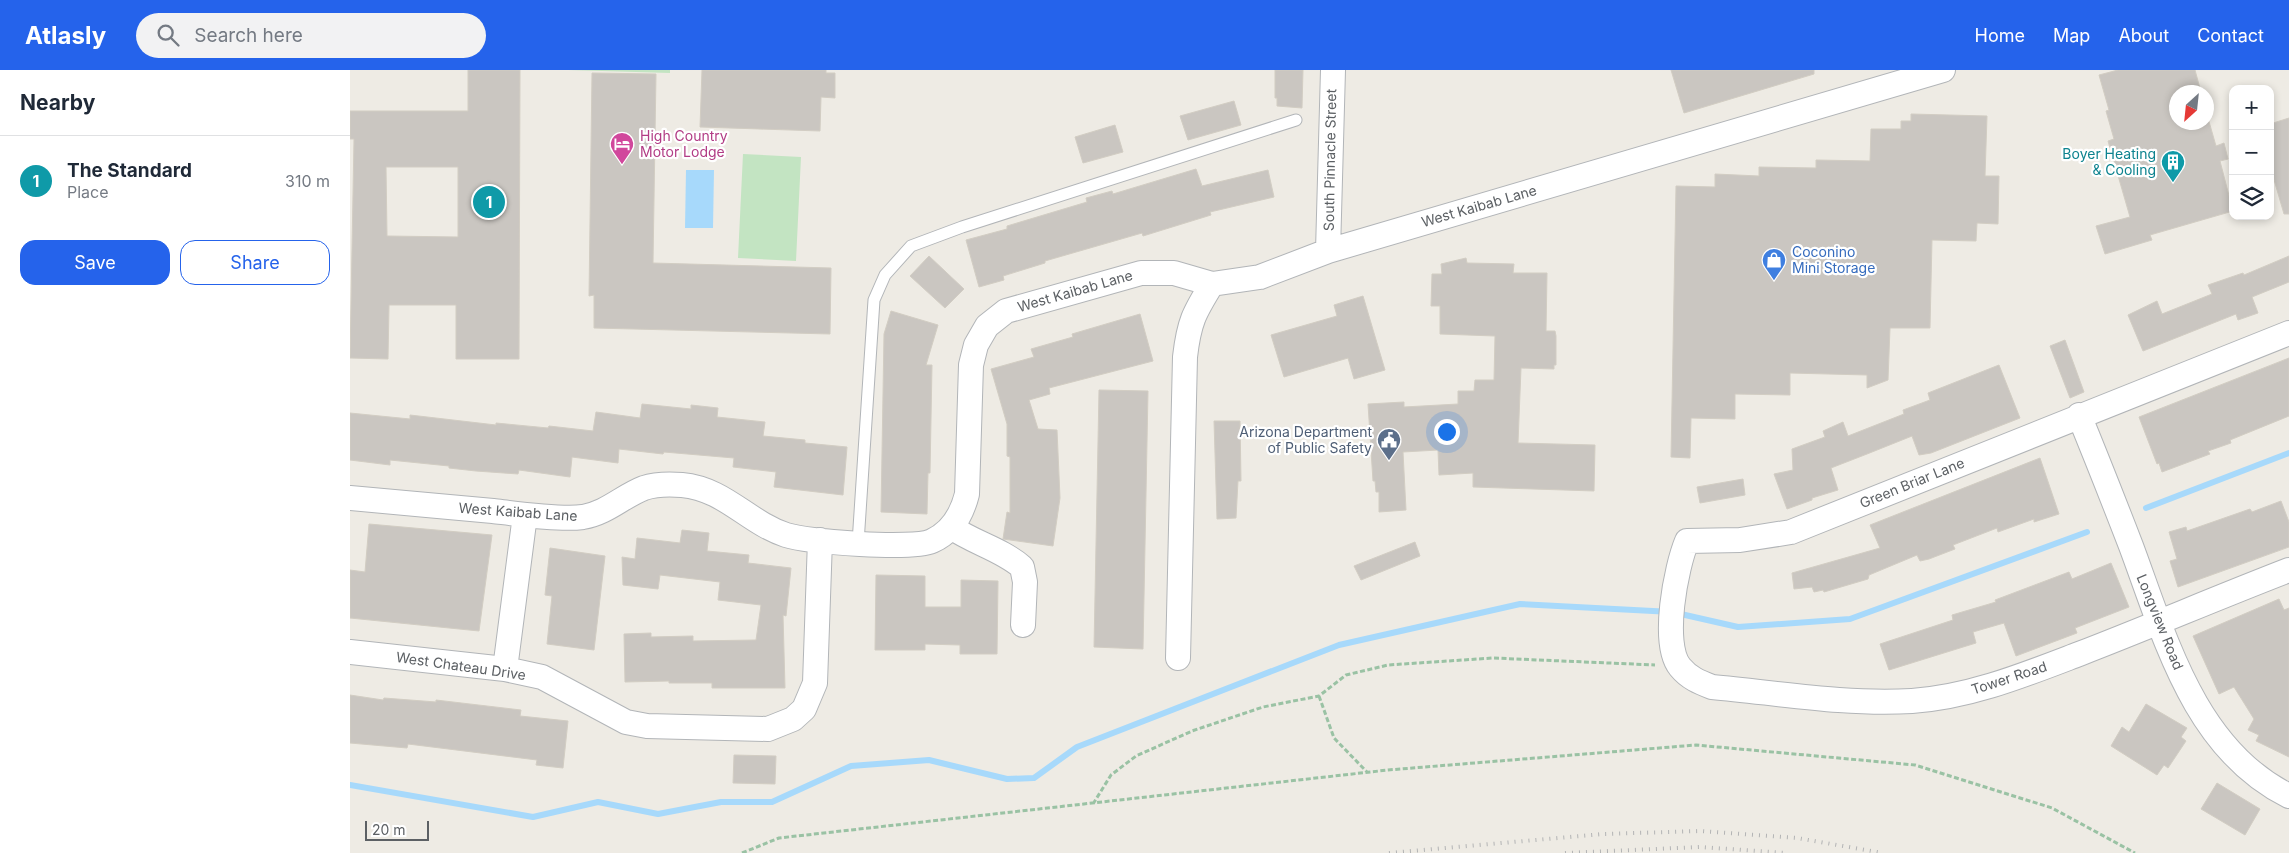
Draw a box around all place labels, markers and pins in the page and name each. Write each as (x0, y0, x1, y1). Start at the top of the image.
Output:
place label: High Country Motor Lodge (640, 127, 728, 160)
hotel icon: High Country Motor Lodge (609, 131, 635, 165)
place label: Boyer Heating & Cooling (2062, 145, 2156, 178)
building icon: Boyer Heating & Cooling (2160, 149, 2186, 183)
pin: 1 (473, 183, 505, 221)
place label: Coconino Mini Storage (1792, 243, 1875, 276)
shop icon: Coconino Mini Storage (1761, 247, 1787, 281)
place label: Arizona Department of Public Safety (1239, 423, 1372, 456)
public building icon: Arizona Department of Public Safety (1376, 427, 1402, 461)

